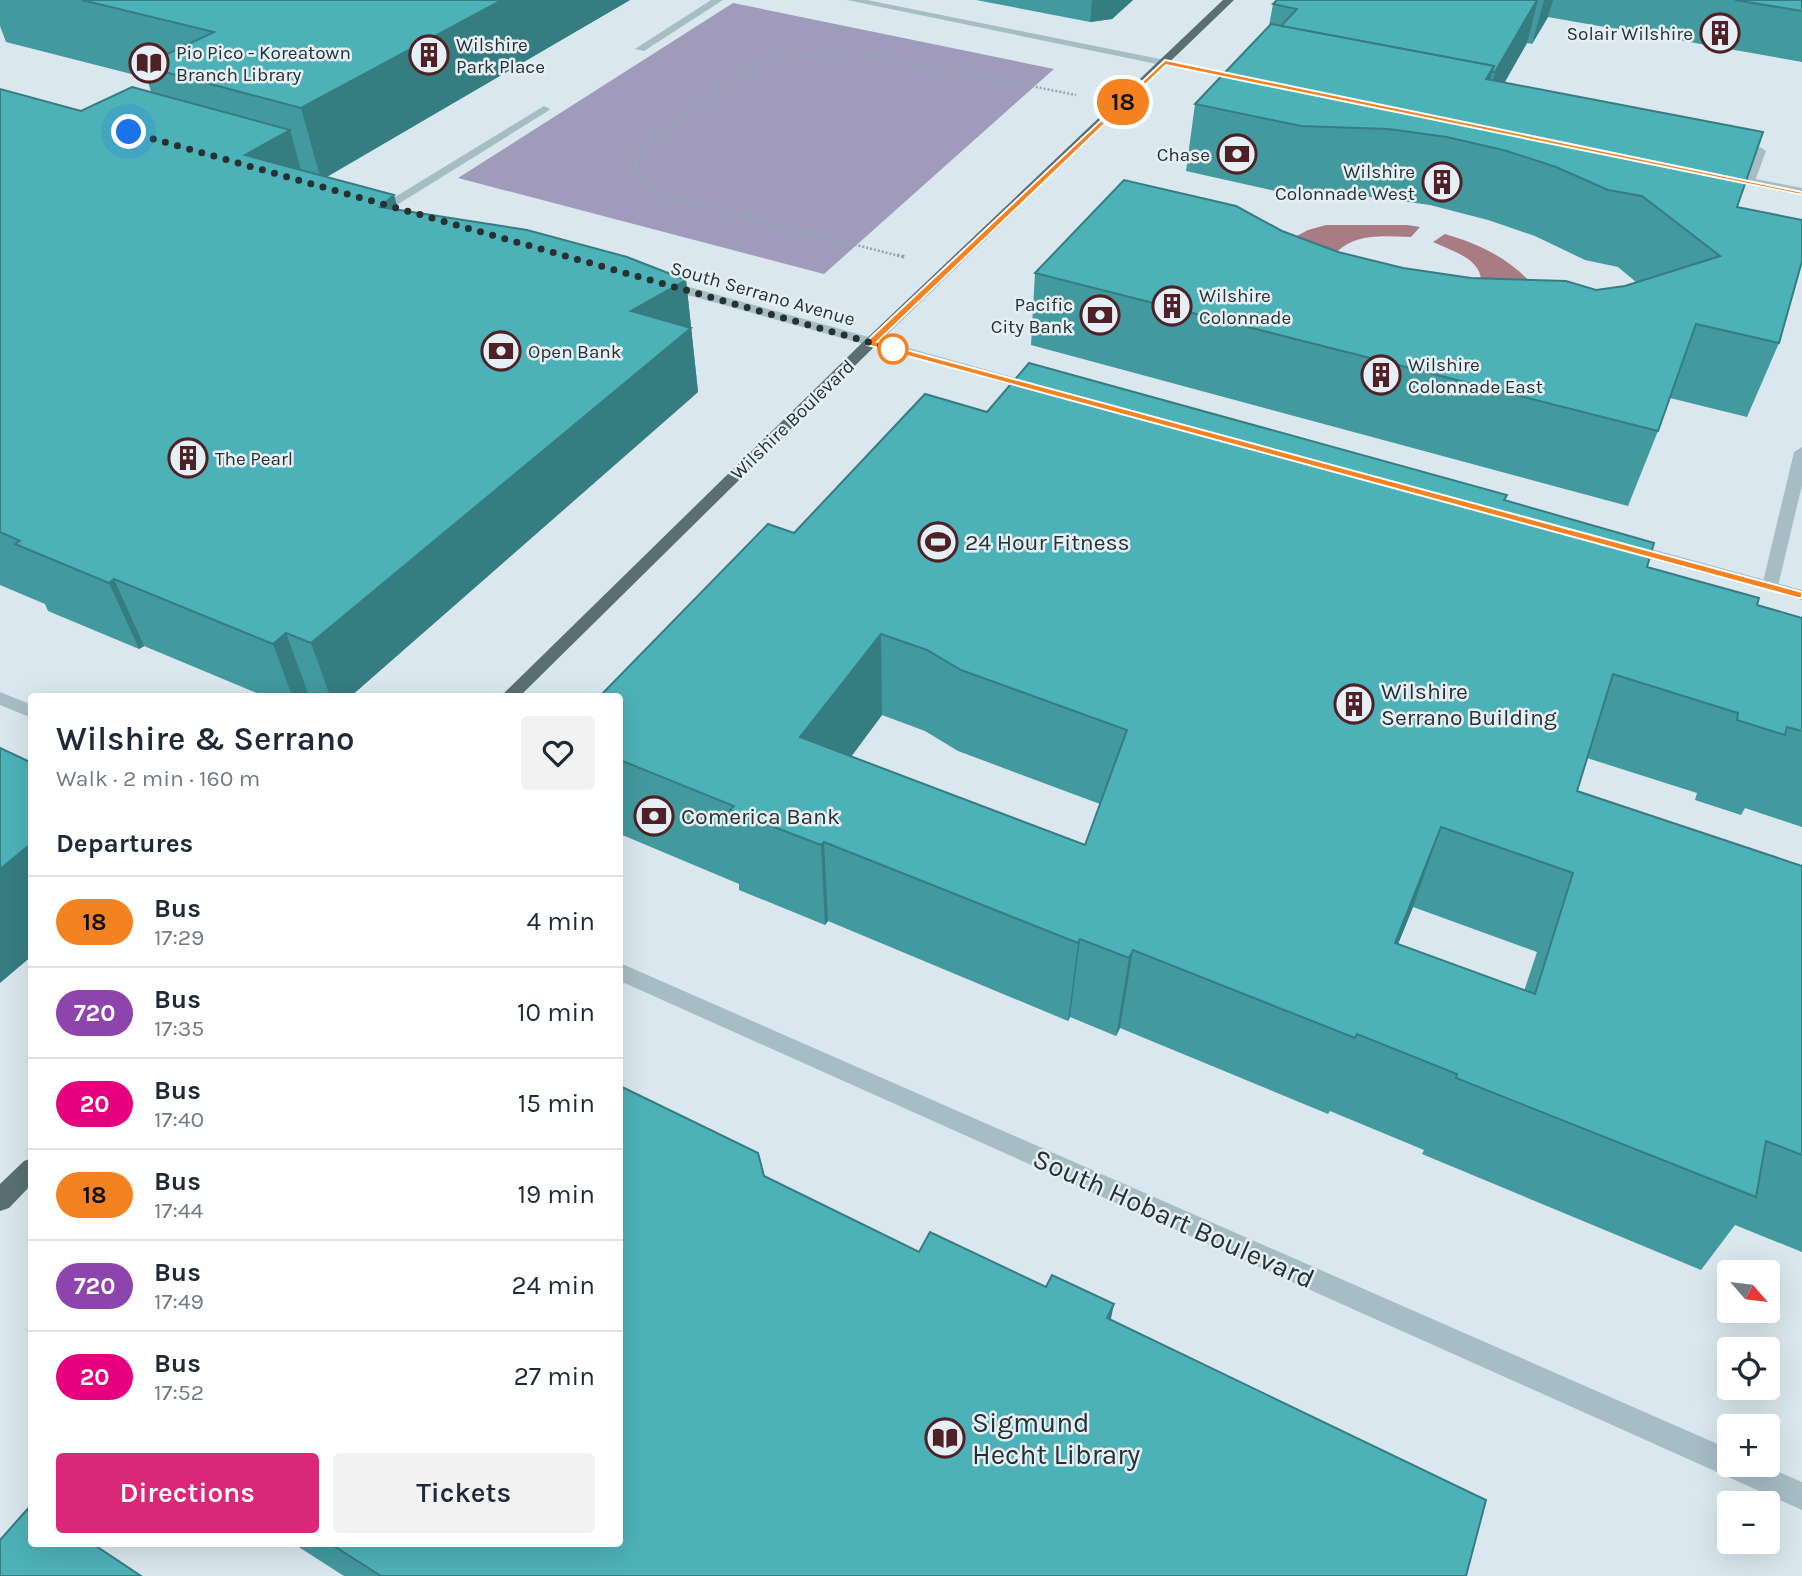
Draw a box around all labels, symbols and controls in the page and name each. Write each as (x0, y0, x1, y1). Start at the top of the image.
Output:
building icon: Solair Wilshire (1699, 12, 1741, 54)
place label: Solair Wilshire (1567, 23, 1693, 45)
building icon: Wilshire Park Place (408, 34, 450, 76)
place label: Wilshire Park Place (456, 34, 545, 78)
library icon: Pio Pico - Koreatown Branch Library (128, 42, 170, 84)
place label: Pio Pico - Koreatown Branch Library (176, 42, 351, 86)
line badge: 18 (1092, 79, 1154, 125)
text: 18 (1111, 88, 1135, 116)
your location (111, 114, 146, 149)
bank icon: Chase (1216, 133, 1258, 175)
place label: Chase (1157, 144, 1210, 166)
place label: Wilshire Colonnade West (1275, 161, 1415, 205)
building icon: Wilshire Colonnade West (1421, 161, 1463, 203)
street label: South Serrano Avenue (668, 257, 857, 331)
building icon: Wilshire Colonnade (1151, 285, 1193, 327)
place label: Wilshire Colonnade (1199, 285, 1291, 329)
place label: Pacific City Bank (991, 294, 1073, 338)
bank icon: Pacific City Bank (1079, 294, 1121, 336)
bank icon: Open Bank (480, 330, 522, 372)
unlabelled marker (878, 334, 908, 364)
place label: Open Bank (528, 341, 622, 363)
building icon: Wilshire Colonnade East (1360, 354, 1402, 396)
place label: Wilshire Colonnade East (1408, 354, 1543, 398)
street label: Wilshire Boulevard (726, 355, 859, 484)
building icon: The Pearl (167, 437, 209, 479)
place label: The Pearl (215, 448, 293, 470)
sports icon: 24 Hour Fitness (917, 521, 959, 563)
place label: 24 Hour Fitness (965, 529, 1130, 556)
place label: Wilshire Serrano Building (1381, 678, 1557, 731)
building icon: Wilshire Serrano Building (1333, 683, 1375, 725)
button: heart (521, 716, 595, 790)
text: Wilshire & Serrano (56, 720, 355, 758)
text: Walk · 2 min · 160 m (56, 765, 260, 792)
bank icon: Comerica Bank (633, 795, 675, 837)
place label: Comerica Bank (681, 803, 840, 830)
text: Departures (56, 828, 193, 859)
text: Bus (154, 893, 201, 924)
text: 4 min (527, 906, 595, 937)
text: 18 (82, 908, 107, 936)
text: 17:29 (154, 924, 204, 951)
text: Bus (154, 984, 201, 1015)
text: 10 min (517, 997, 595, 1028)
text: 720 (74, 999, 115, 1027)
text: 17:35 (154, 1015, 204, 1042)
text: Bus (154, 1075, 201, 1106)
text: 15 min (518, 1088, 595, 1119)
text: 20 (80, 1090, 109, 1118)
text: 17:40 (154, 1106, 204, 1133)
street label: South Hobart Boulevard (1028, 1141, 1320, 1295)
text: Bus (154, 1166, 201, 1197)
text: 19 min (517, 1179, 595, 1210)
text: 18 (82, 1181, 107, 1209)
text: 17:44 (154, 1197, 203, 1224)
text: Bus (154, 1257, 201, 1288)
north arrow (1717, 1260, 1780, 1323)
map controls (1717, 1260, 1780, 1554)
text: 24 min (511, 1270, 595, 1301)
text: 720 (74, 1272, 115, 1300)
text: 17:49 (154, 1288, 204, 1315)
button: locate (1717, 1337, 1780, 1400)
text: Bus (154, 1348, 201, 1379)
text: 27 min (514, 1361, 595, 1392)
text: 20 (80, 1363, 109, 1391)
text: 17:52 (154, 1379, 204, 1406)
place label: Sigmund Hecht Library (972, 1406, 1140, 1471)
button: + (1717, 1414, 1780, 1477)
library icon: Sigmund Hecht Library (924, 1417, 966, 1459)
button: Directions (56, 1453, 319, 1533)
button: Tickets (333, 1453, 595, 1533)
button: − (1717, 1491, 1780, 1554)

